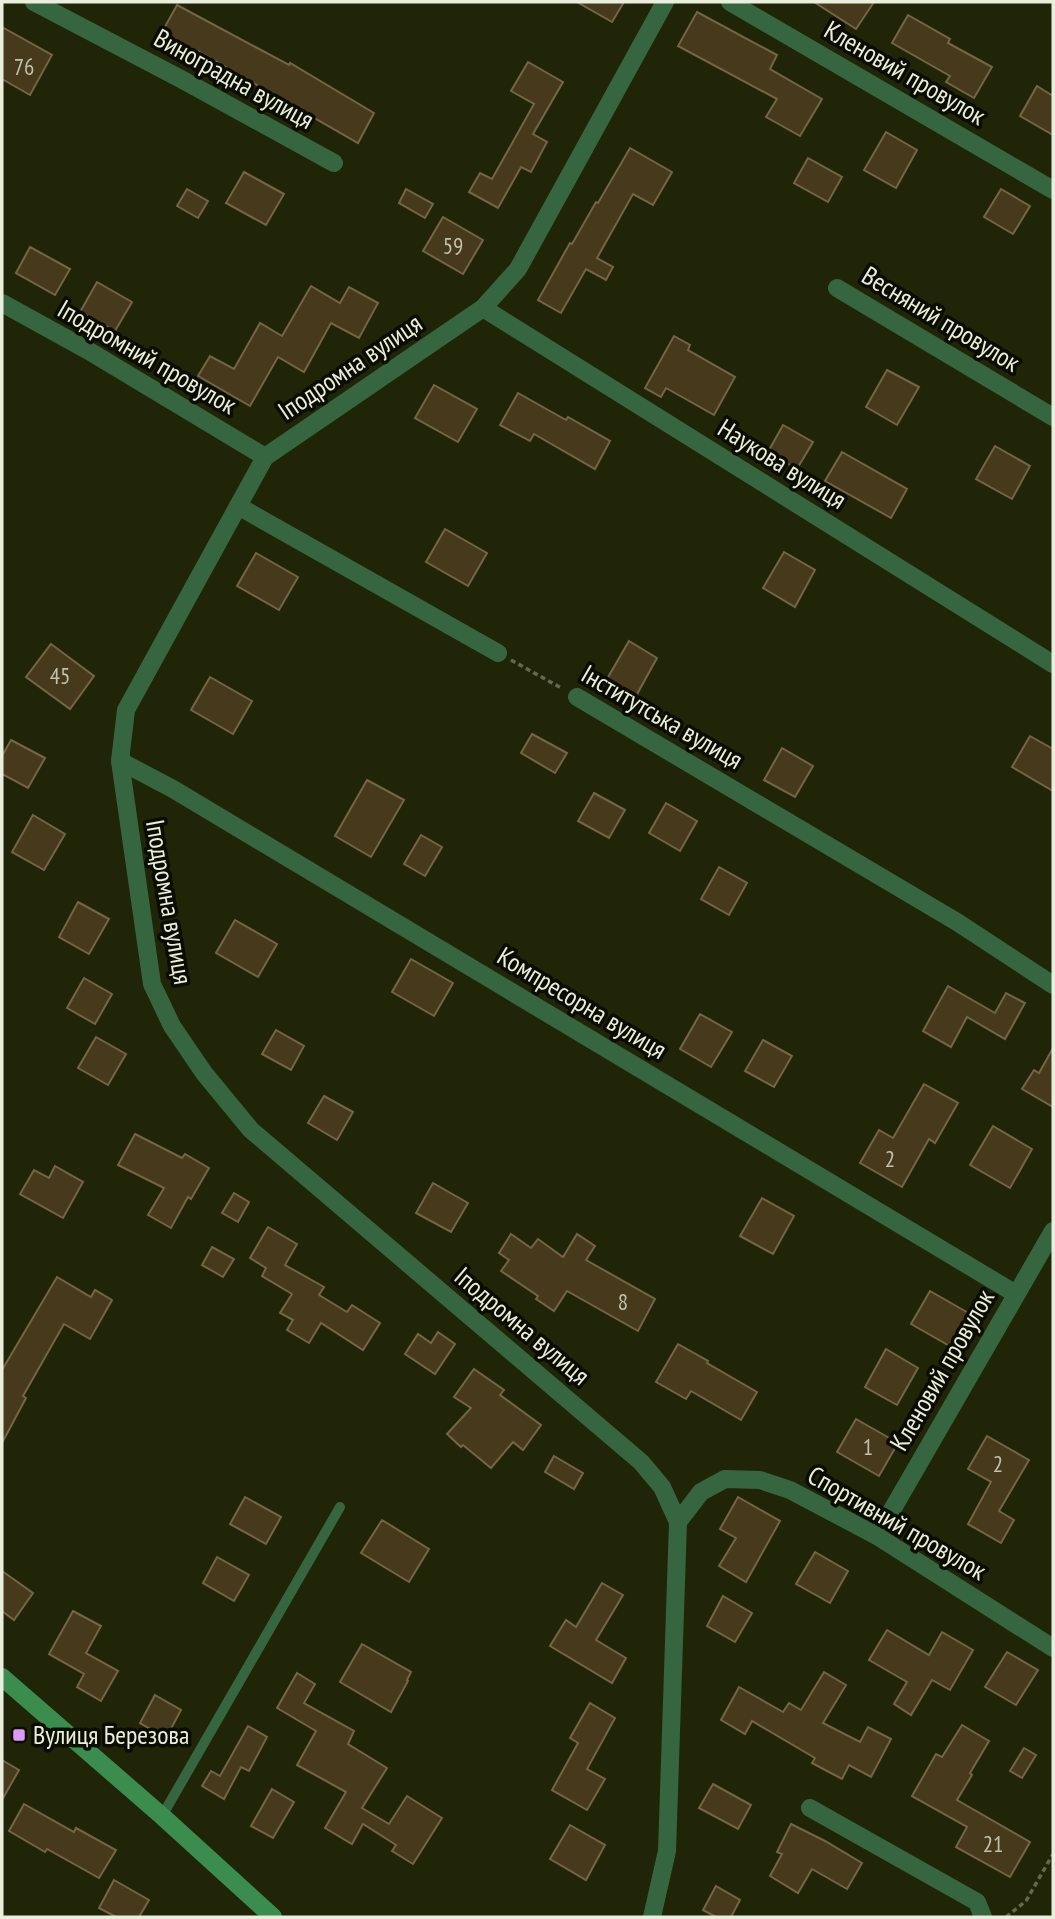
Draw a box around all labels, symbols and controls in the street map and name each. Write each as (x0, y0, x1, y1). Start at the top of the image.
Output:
street label: Кленовий провулок (819, 13, 992, 132)
street label: Виноградна вулиця (149, 21, 320, 136)
house number: 76 (14, 52, 34, 81)
house number: 59 (443, 231, 463, 260)
street label: Весняний провулок (856, 258, 1026, 379)
street label: Іподромний провулок (52, 292, 243, 421)
street label: Іподромна вулиця (271, 306, 428, 427)
street label: Наукова вулиця (712, 411, 853, 516)
street label: Інститутська вулиця (576, 657, 749, 776)
house number: 45 (50, 661, 70, 690)
street label: Іподромна вулиця (139, 817, 200, 987)
street label: Компресорна вулиця (492, 939, 673, 1066)
house number: 2 (885, 1144, 895, 1173)
street label: Іподромна вулиця (448, 1259, 597, 1392)
street label: Кленовий провулок (882, 1283, 1001, 1456)
house number: 8 (618, 1287, 628, 1316)
house number: 1 (863, 1432, 873, 1461)
house number: 2 (993, 1449, 1003, 1478)
street label: Спортивний провулок (802, 1458, 992, 1587)
place label: Вулиця Березова (33, 1718, 189, 1751)
marker: Вулиця Березова (11, 1727, 27, 1743)
house number: 21 (983, 1829, 1003, 1858)

